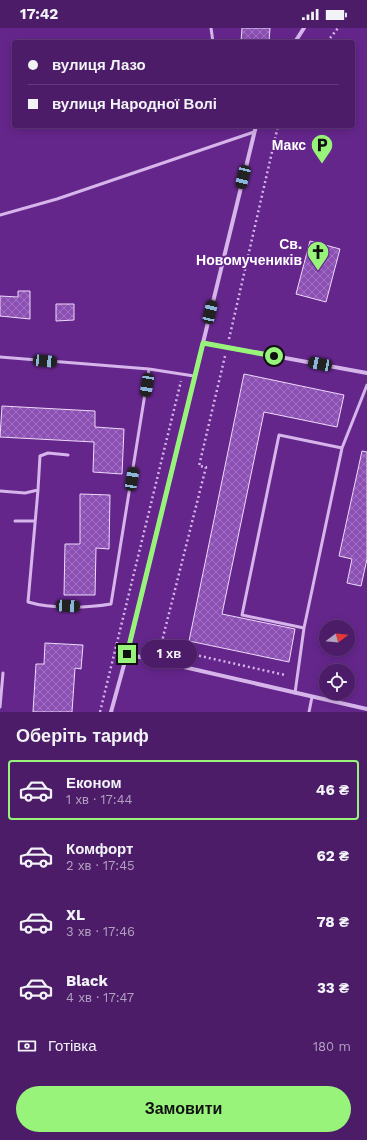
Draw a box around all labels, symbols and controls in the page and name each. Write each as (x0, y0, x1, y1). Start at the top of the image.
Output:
text: 17:42 (20, 5, 58, 23)
text: вулиця Лазо (52, 56, 146, 74)
text: вулиця Народної Волі (52, 95, 217, 113)
parking icon: Макс (309, 132, 335, 165)
place label: Макс (272, 137, 306, 153)
car (234, 164, 252, 190)
place label: Св. Новомучеників (196, 236, 302, 268)
church icon: Св. Новомучеників (305, 239, 331, 272)
car (201, 299, 219, 325)
route start (265, 347, 283, 365)
car (33, 354, 57, 368)
car (307, 356, 333, 372)
car (139, 372, 155, 398)
car (124, 466, 140, 492)
car (56, 599, 80, 613)
north arrow (319, 620, 355, 656)
map controls (319, 620, 355, 700)
callout: 1 хв (141, 640, 197, 668)
route end (118, 645, 136, 663)
text: 1 хв (157, 646, 181, 661)
button: locate (319, 664, 355, 700)
text: Оберіть тариф (16, 725, 149, 746)
icon: car (18, 772, 54, 808)
text: Економ (66, 774, 122, 792)
text: 46 ₴ (316, 781, 349, 799)
text: 1 хв · 17:44 (66, 792, 133, 807)
icon: car (18, 838, 54, 874)
text: Комфорт (66, 840, 133, 858)
text: 62 ₴ (317, 847, 349, 865)
text: 2 хв · 17:45 (66, 858, 135, 873)
icon: car (18, 904, 54, 940)
text: XL (66, 906, 85, 924)
text: 78 ₴ (316, 913, 349, 931)
text: 3 хв · 17:46 (66, 924, 135, 939)
icon: car (18, 970, 54, 1006)
text: Black (66, 972, 108, 990)
text: 33 ₴ (317, 979, 349, 997)
text: 4 хв · 17:47 (66, 990, 134, 1005)
icon: cash (16, 1035, 38, 1057)
text: Готівка (48, 1037, 97, 1055)
text: 180 m (313, 1039, 351, 1054)
button: Замовити (16, 1086, 351, 1132)

